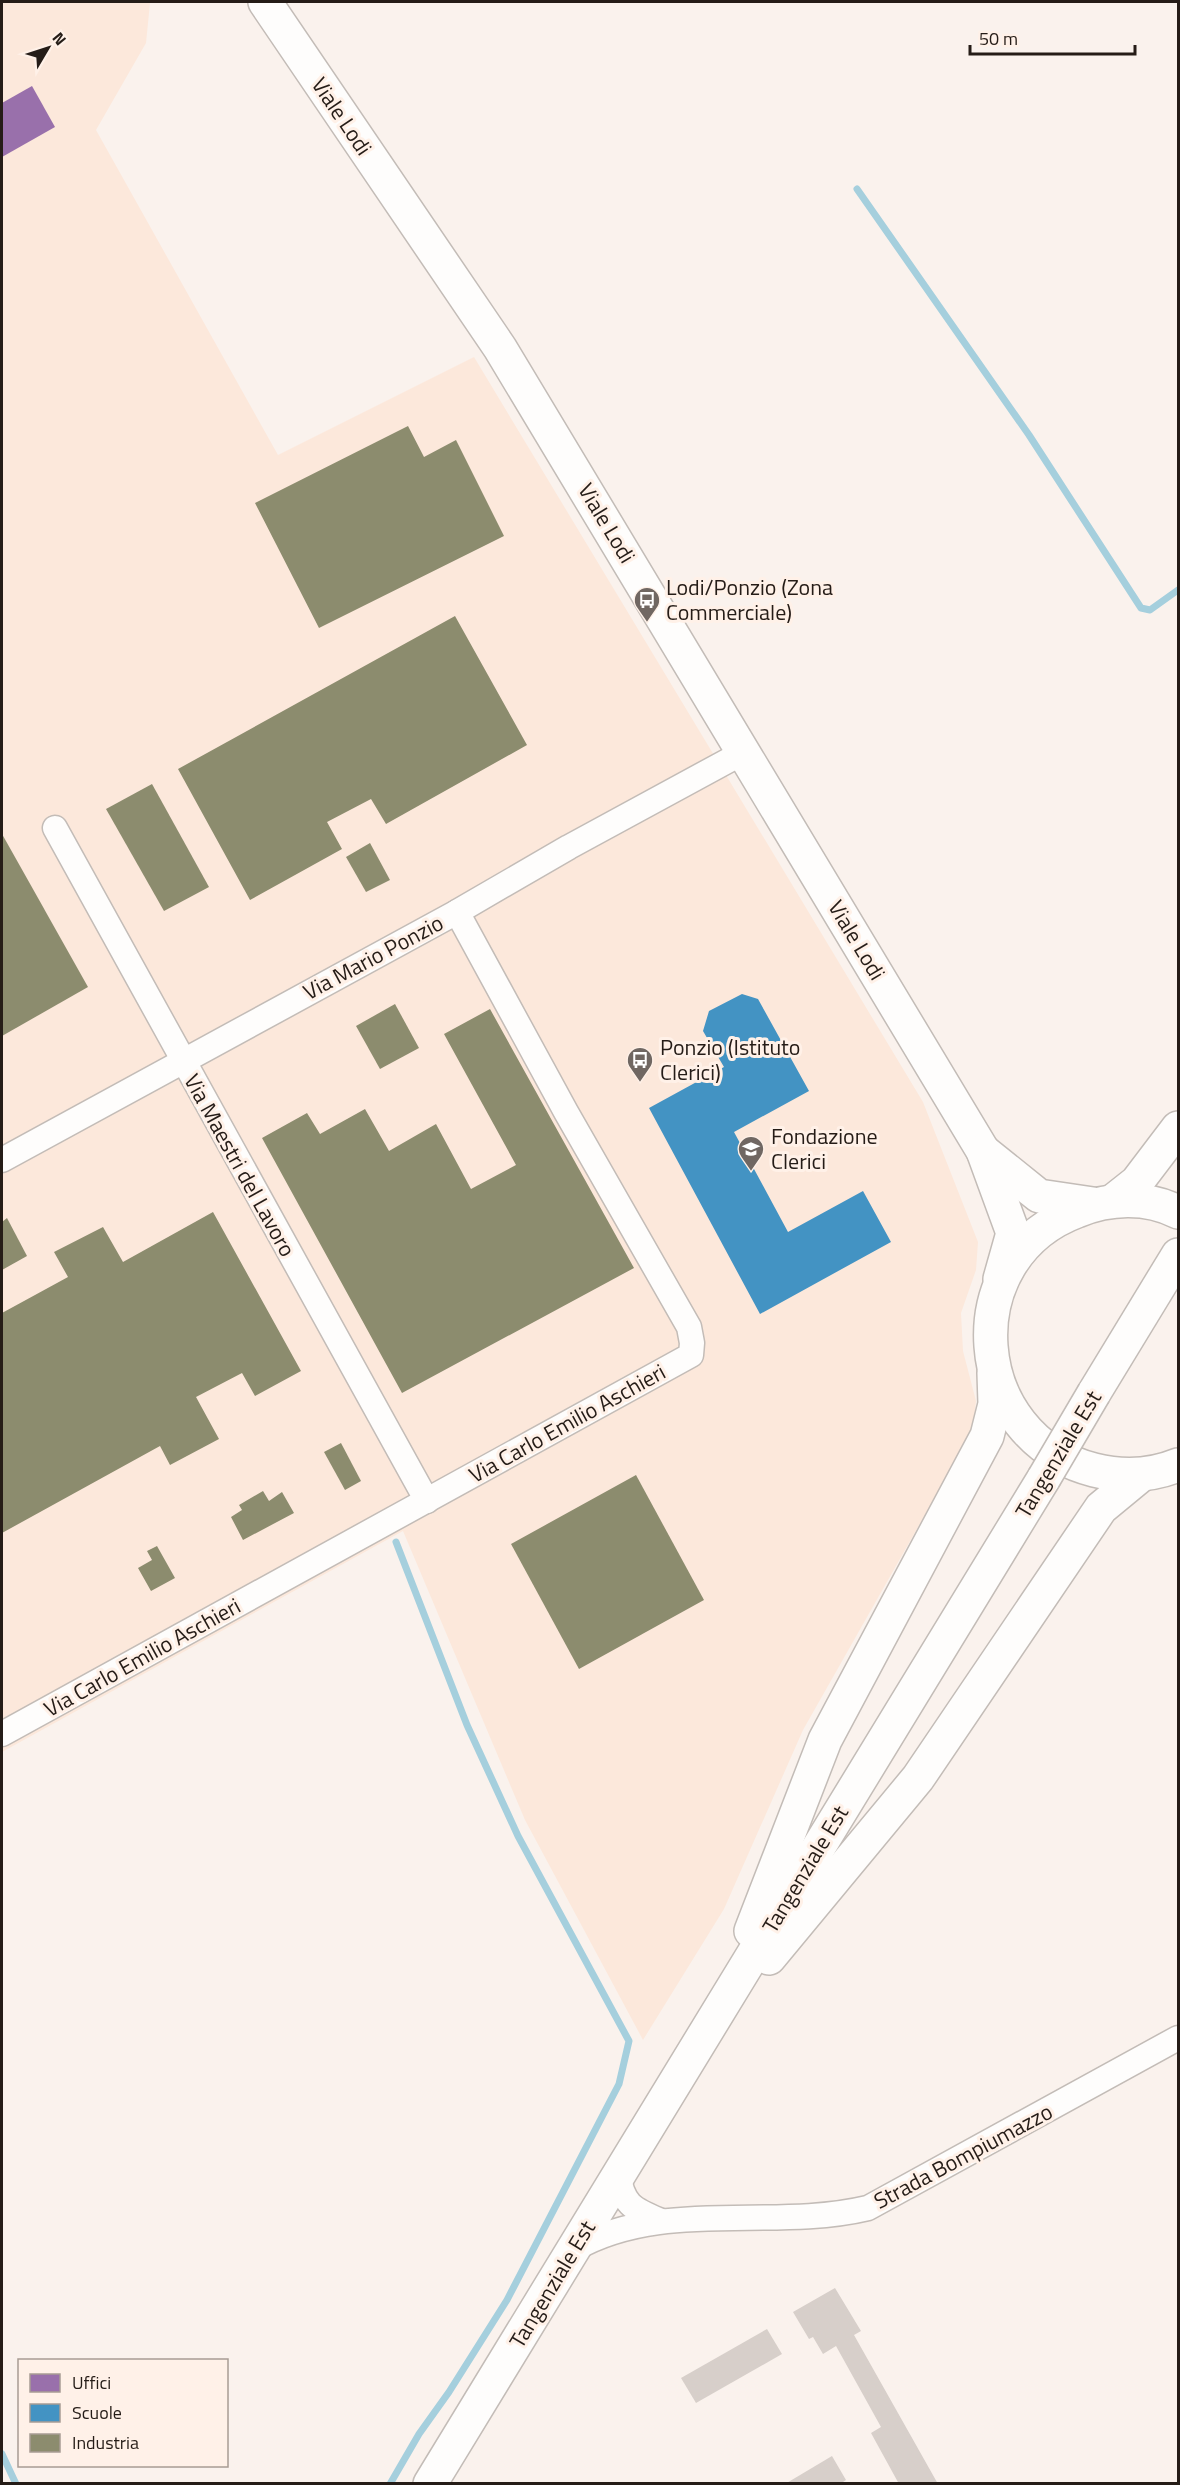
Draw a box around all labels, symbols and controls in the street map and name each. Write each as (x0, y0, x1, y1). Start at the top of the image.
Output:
north arrow (18, 18, 78, 78)
scale bar (970, 18, 1135, 56)
text: 50 m (979, 25, 1018, 52)
text: N (47, 27, 72, 50)
street label: Viale Lodi (303, 70, 381, 162)
street label: Viale Lodi (570, 476, 644, 570)
place label: Lodi/Ponzio (Zona Commerciale) (666, 570, 833, 629)
bus stop icon: Lodi/Ponzio (Zona Commerciale) (632, 585, 662, 623)
street label: Viale Lodi (820, 893, 894, 987)
street label: Via Mario Ponzio (297, 906, 449, 1008)
place label: Ponzio (Istituto Clerici) (660, 1030, 800, 1089)
bus stop icon: Ponzio (Istituto Clerici) (625, 1045, 655, 1083)
street label: Via Maestri del Lavoro (176, 1067, 304, 1263)
place label: Fondazione Clerici (771, 1119, 878, 1178)
school or university icon: Fondazione Clerici (736, 1134, 766, 1172)
street label: Via Carlo Emilio Aschieri (462, 1355, 672, 1491)
street label: Tangenziale Est (1006, 1383, 1110, 1524)
street label: Via Carlo Emilio Aschieri (37, 1589, 247, 1725)
street label: Tangenziale Est (753, 1798, 857, 1939)
street label: Strada Bompiumazzo (868, 2094, 1058, 2218)
street label: Tangenziale Est (500, 2213, 604, 2354)
legend (18, 2359, 228, 2467)
text: Uffici (72, 2369, 111, 2396)
text: Scuole (72, 2399, 122, 2426)
text: Industria (72, 2429, 139, 2456)

